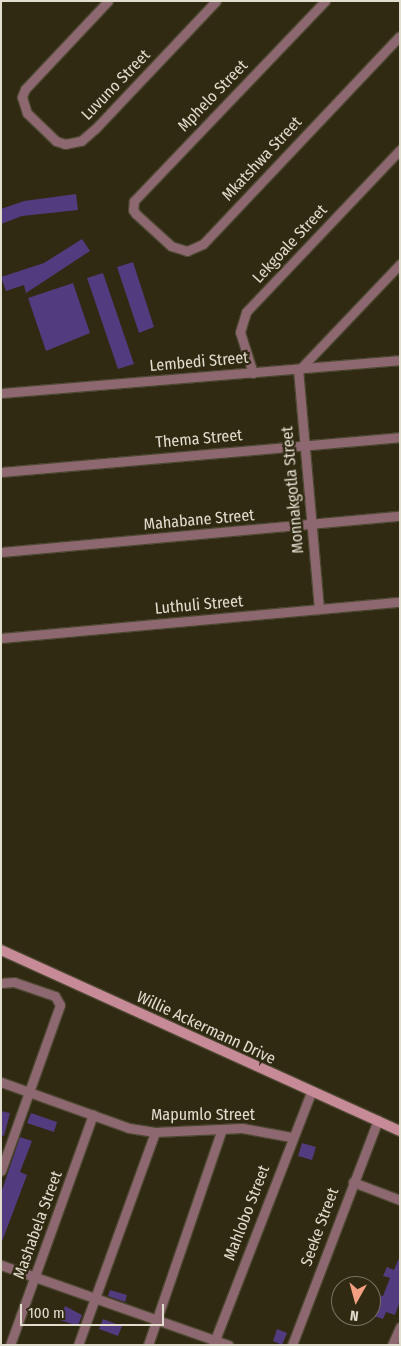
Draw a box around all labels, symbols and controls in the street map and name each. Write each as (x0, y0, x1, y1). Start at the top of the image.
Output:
street label: Luvuno Street (78, 46, 154, 124)
street label: Mphelo Street (174, 56, 252, 136)
street label: Mkatshwa Street (218, 113, 306, 205)
street label: Lekgoale Street (249, 201, 331, 287)
street label: Lembedi Street (149, 348, 249, 376)
street label: Thema Street (155, 426, 243, 452)
street label: Monnakgotla Street (278, 426, 308, 554)
street label: Mahabane Street (143, 506, 255, 534)
street label: Luthuli Street (154, 592, 244, 618)
street label: Willie Ackermann Drive (134, 987, 278, 1069)
street label: Mapumlo Street (151, 1105, 255, 1125)
street label: Mahlobo Street (220, 1163, 274, 1263)
street label: Mashabela Street (10, 1168, 66, 1282)
street label: Seeke Street (297, 1185, 343, 1269)
north arrow (331, 1276, 381, 1326)
scale bar (22, 1294, 166, 1326)
text: 100 m (28, 1304, 65, 1322)
text: N (349, 1306, 359, 1324)

